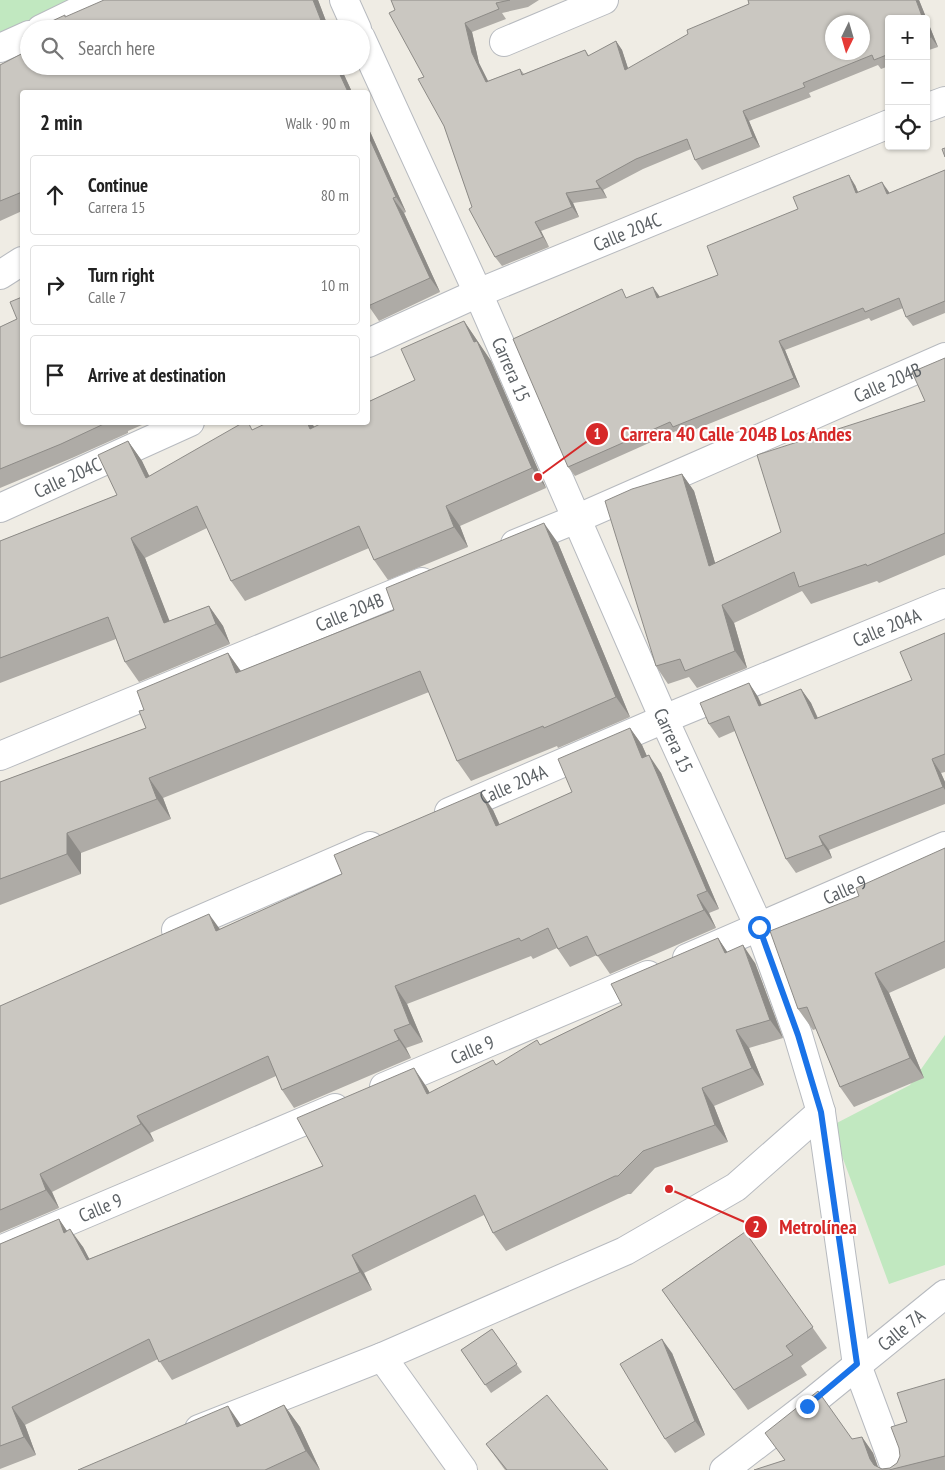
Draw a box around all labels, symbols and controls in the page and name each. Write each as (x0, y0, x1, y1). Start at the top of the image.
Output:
north arrow (825, 15, 870, 60)
map controls (885, 15, 930, 150)
button: + (885, 15, 930, 60)
search box (20, 20, 370, 75)
icon: search (38, 34, 66, 62)
text: Search here (78, 36, 155, 60)
button: − (885, 60, 930, 105)
button: locate (885, 105, 930, 150)
text: 2 min (40, 109, 82, 136)
text: Walk · 90 m (285, 113, 350, 133)
text: Continue (88, 173, 148, 197)
icon: ahead (41, 181, 69, 209)
text: 80 m (321, 185, 349, 205)
text: Carrera 15 (88, 197, 145, 217)
street label: Calle 204C (590, 207, 665, 256)
text: Turn right (88, 263, 154, 287)
icon: right (41, 271, 69, 299)
text: 10 m (321, 275, 349, 295)
text: Calle 7 (88, 287, 126, 307)
street label: Carrera 15 (487, 333, 536, 406)
street label: Calle 204B (850, 357, 925, 408)
icon: arrive (41, 361, 69, 389)
text: Arrive at destination (88, 363, 226, 387)
callout: Carrera 40 Calle 204B Los Andes (585, 417, 862, 452)
text: Carrera 40 Calle 204B Los Andes (620, 421, 852, 447)
text: 1 (593, 424, 601, 443)
street label: Calle 204C (30, 452, 105, 503)
street label: Calle 204B (312, 587, 387, 637)
street label: Calle 204A (849, 602, 924, 652)
street label: Carrera 15 (649, 705, 699, 777)
street label: Calle 204A (476, 759, 551, 809)
street label: Calle 9 (819, 869, 870, 910)
route start (748, 916, 771, 939)
street label: Calle 9 (447, 1030, 498, 1069)
street label: Calle 9 (75, 1188, 126, 1227)
callout: Metrolínea (744, 1209, 866, 1244)
text: Metrolínea (779, 1214, 857, 1240)
text: 2 (752, 1217, 760, 1236)
street label: Calle 7A (873, 1303, 930, 1356)
route end (796, 1395, 819, 1418)

